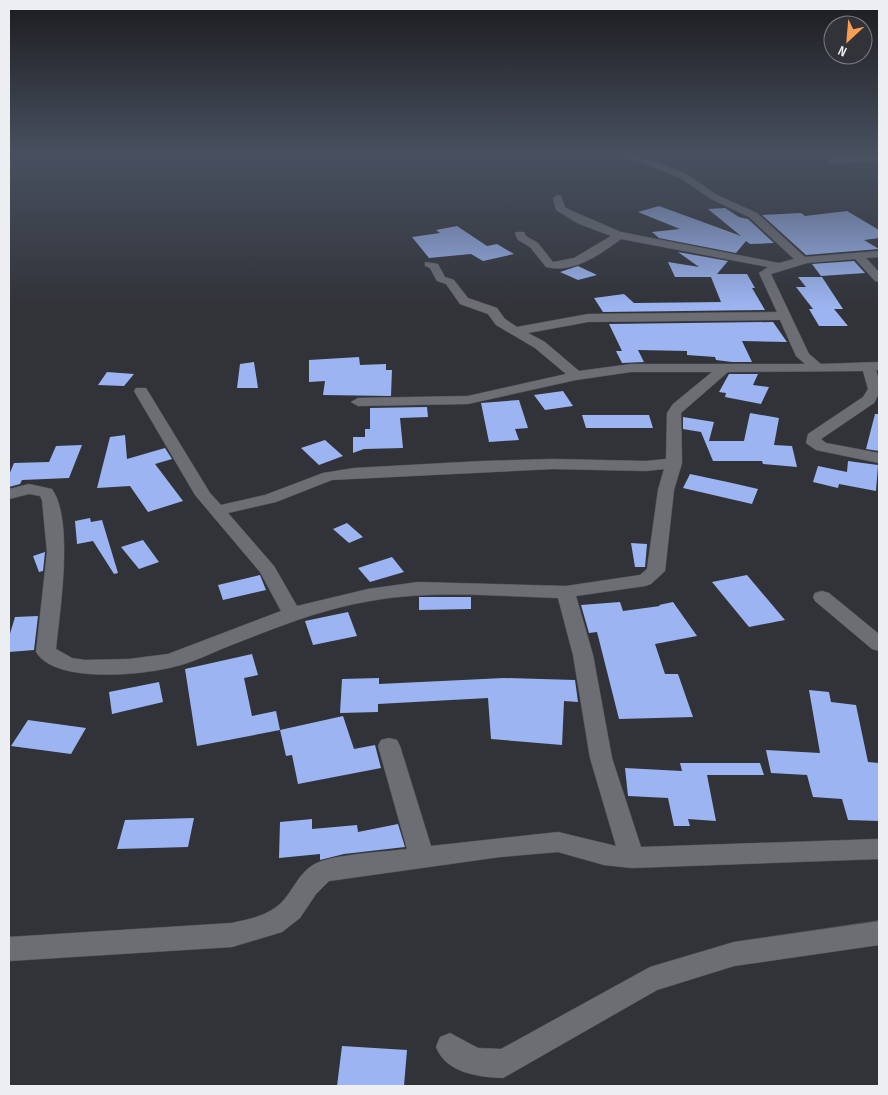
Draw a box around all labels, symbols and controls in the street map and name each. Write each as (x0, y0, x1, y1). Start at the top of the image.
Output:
north arrow (823, 15, 873, 65)
text: N (835, 42, 850, 61)

